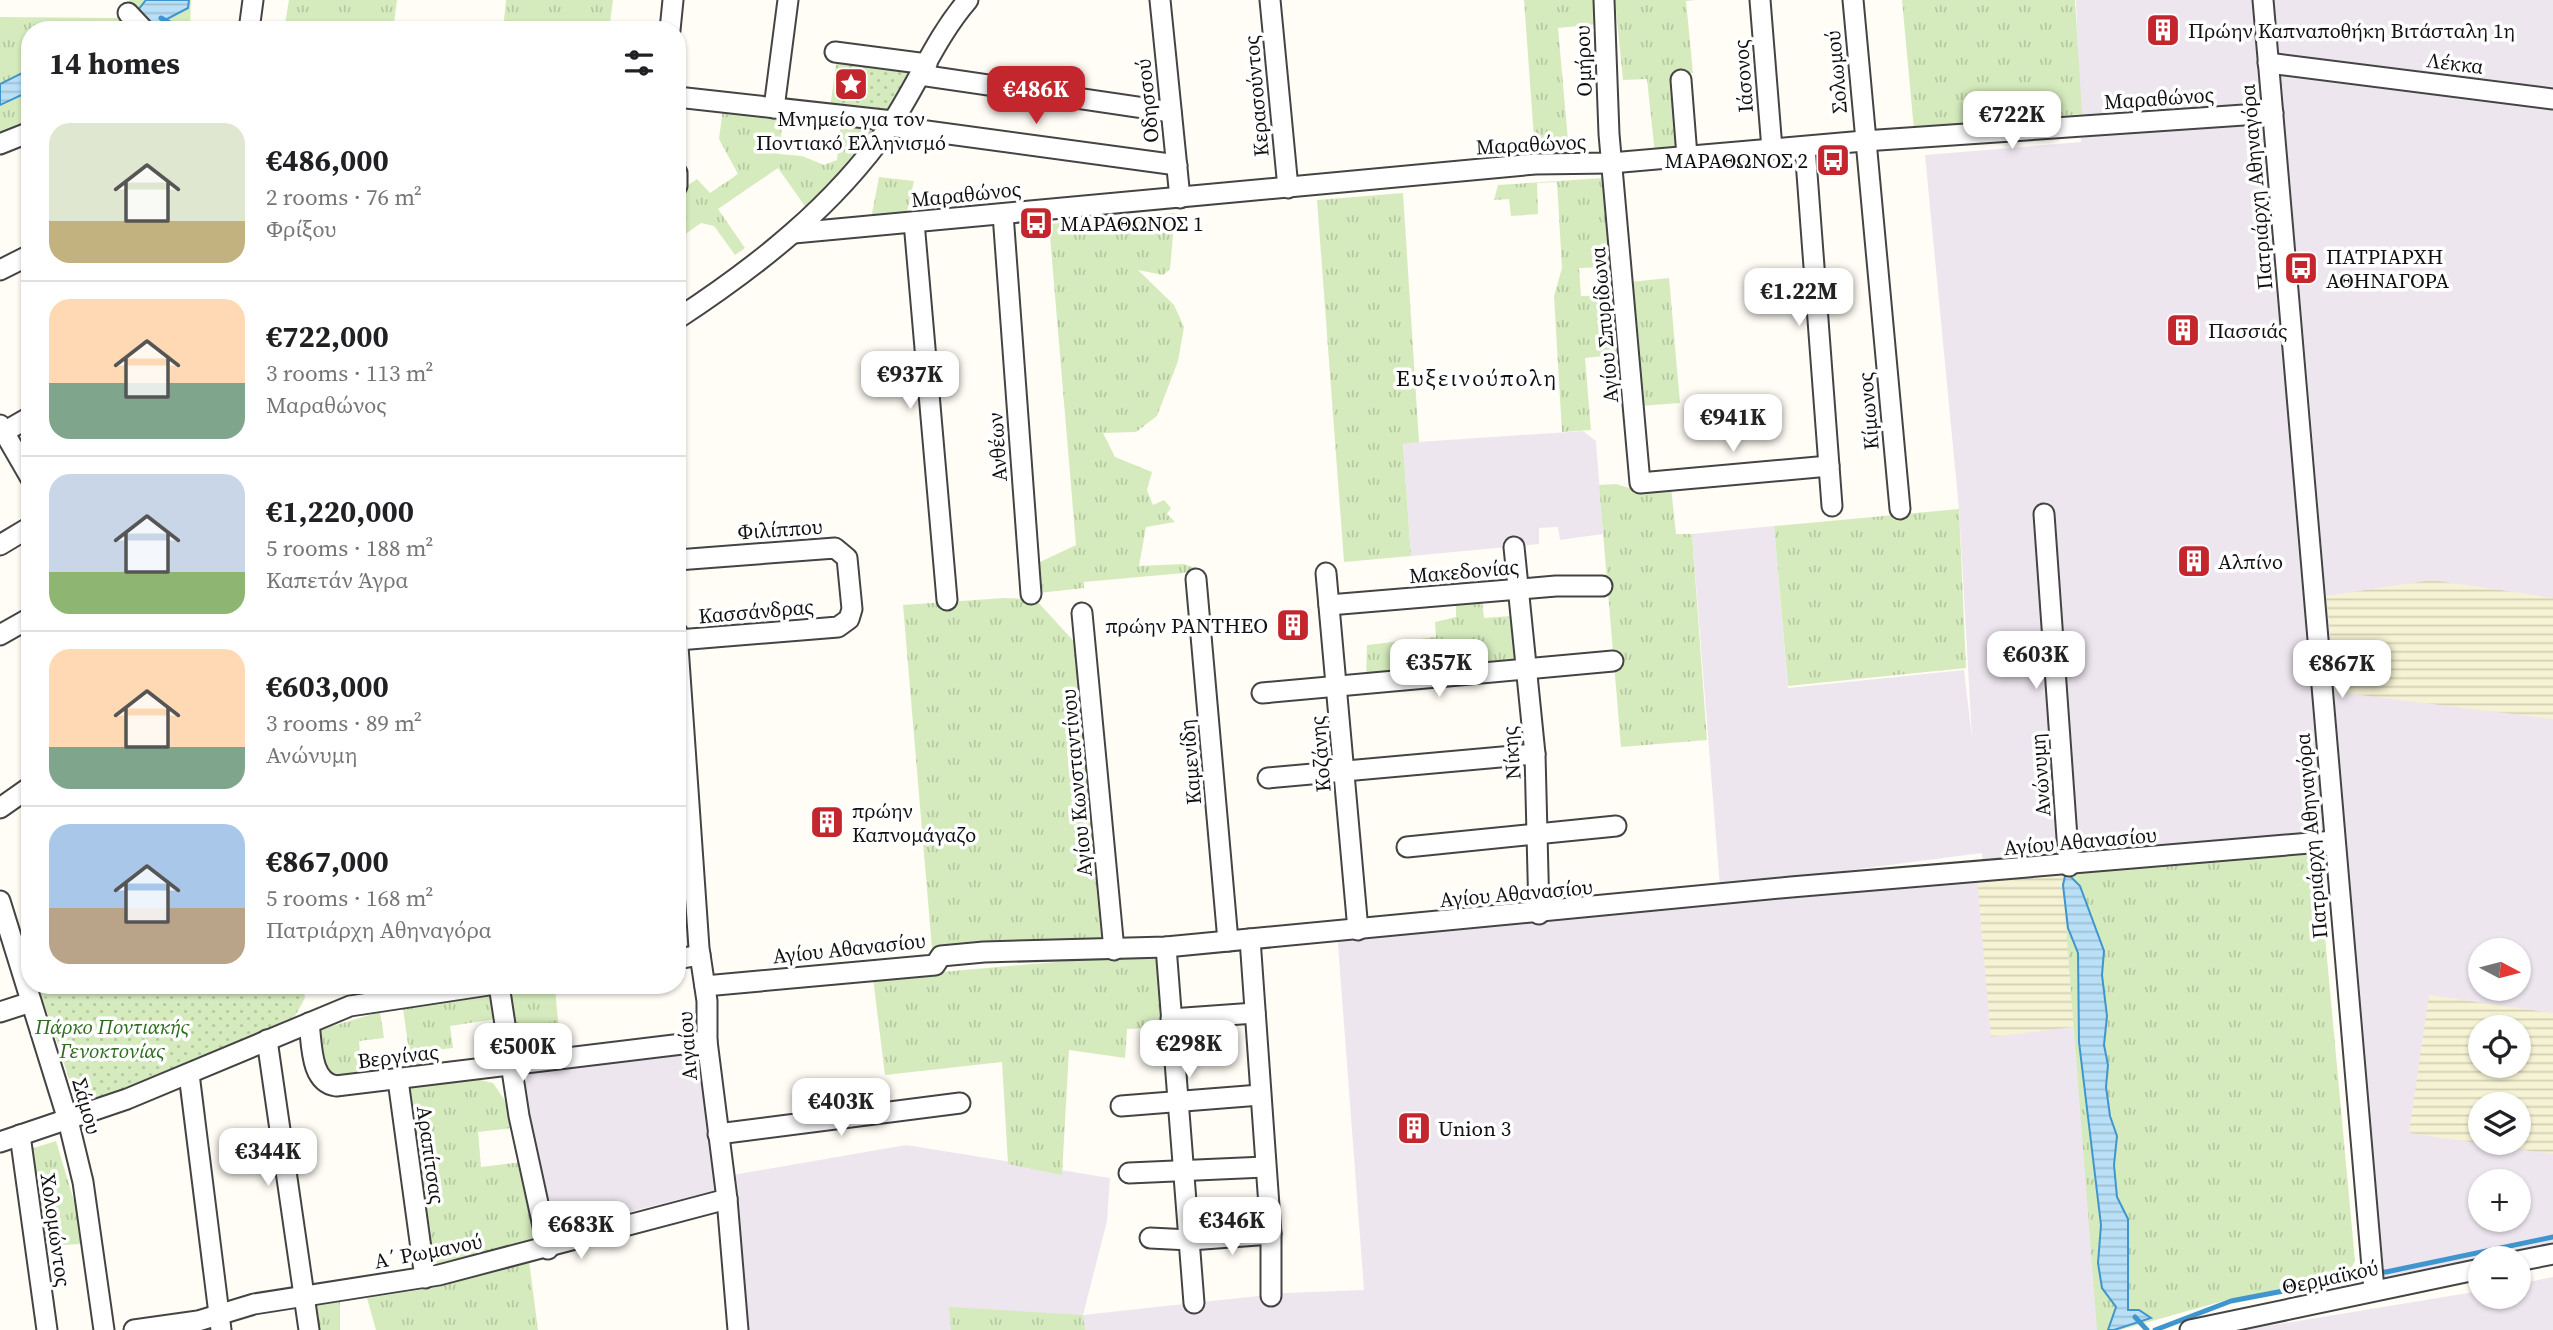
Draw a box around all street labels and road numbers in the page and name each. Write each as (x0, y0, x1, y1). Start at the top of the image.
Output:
street label: Ομήρου (1567, 25, 1599, 97)
street label: Σολωμού (1818, 29, 1854, 115)
street label: Κερασούντος (1236, 34, 1276, 158)
street label: Ιάσονος (1726, 38, 1760, 114)
street label: Λέκκα (2425, 45, 2485, 81)
street label: Οδησσού (1128, 58, 1166, 144)
street label: Μαραθώνος (2103, 80, 2215, 116)
street label: Πατριάρχη Αθηναγόρα (2233, 83, 2279, 291)
street label: Μαραθώνος (1475, 127, 1587, 161)
street label: Μαραθώνος (910, 174, 1022, 214)
street label: Αγίου Σπυρίδωνα (1583, 245, 1625, 404)
street label: Κίμωνος (1850, 371, 1886, 451)
street label: Ανθέων (980, 412, 1014, 482)
street label: Φιλίππου (736, 512, 824, 546)
street label: Μακεδονίας (1408, 552, 1520, 590)
street label: Κασσάνδρας (697, 592, 815, 630)
street label: Αγίου Κωνσταντίνου (1053, 688, 1099, 878)
street label: Κοζάνης (1302, 715, 1338, 793)
street label: Καμενίδη (1172, 718, 1208, 806)
street label: Νίκης (1494, 725, 1528, 781)
street label: Ανώνυμη (2023, 732, 2057, 818)
street label: Πατριάρχη Αθηναγόρα (2288, 732, 2334, 940)
street label: Αγίου Αθανασίου (2002, 820, 2158, 862)
street label: Αγίου Αθανασίου (1438, 872, 1594, 914)
street label: Αγίου Αθανασίου (771, 926, 927, 970)
street label: Αιγαίου (670, 1010, 704, 1082)
street label: Βεργίνας (356, 1037, 440, 1075)
street label: Σάμου (65, 1075, 109, 1137)
street label: Αραπίτσας (410, 1104, 452, 1206)
street label: Χολομώντος (34, 1171, 78, 1289)
street label: Α΄ Ρωμανού (371, 1226, 485, 1276)
street label: Θερμαϊκού (2279, 1253, 2381, 1301)

